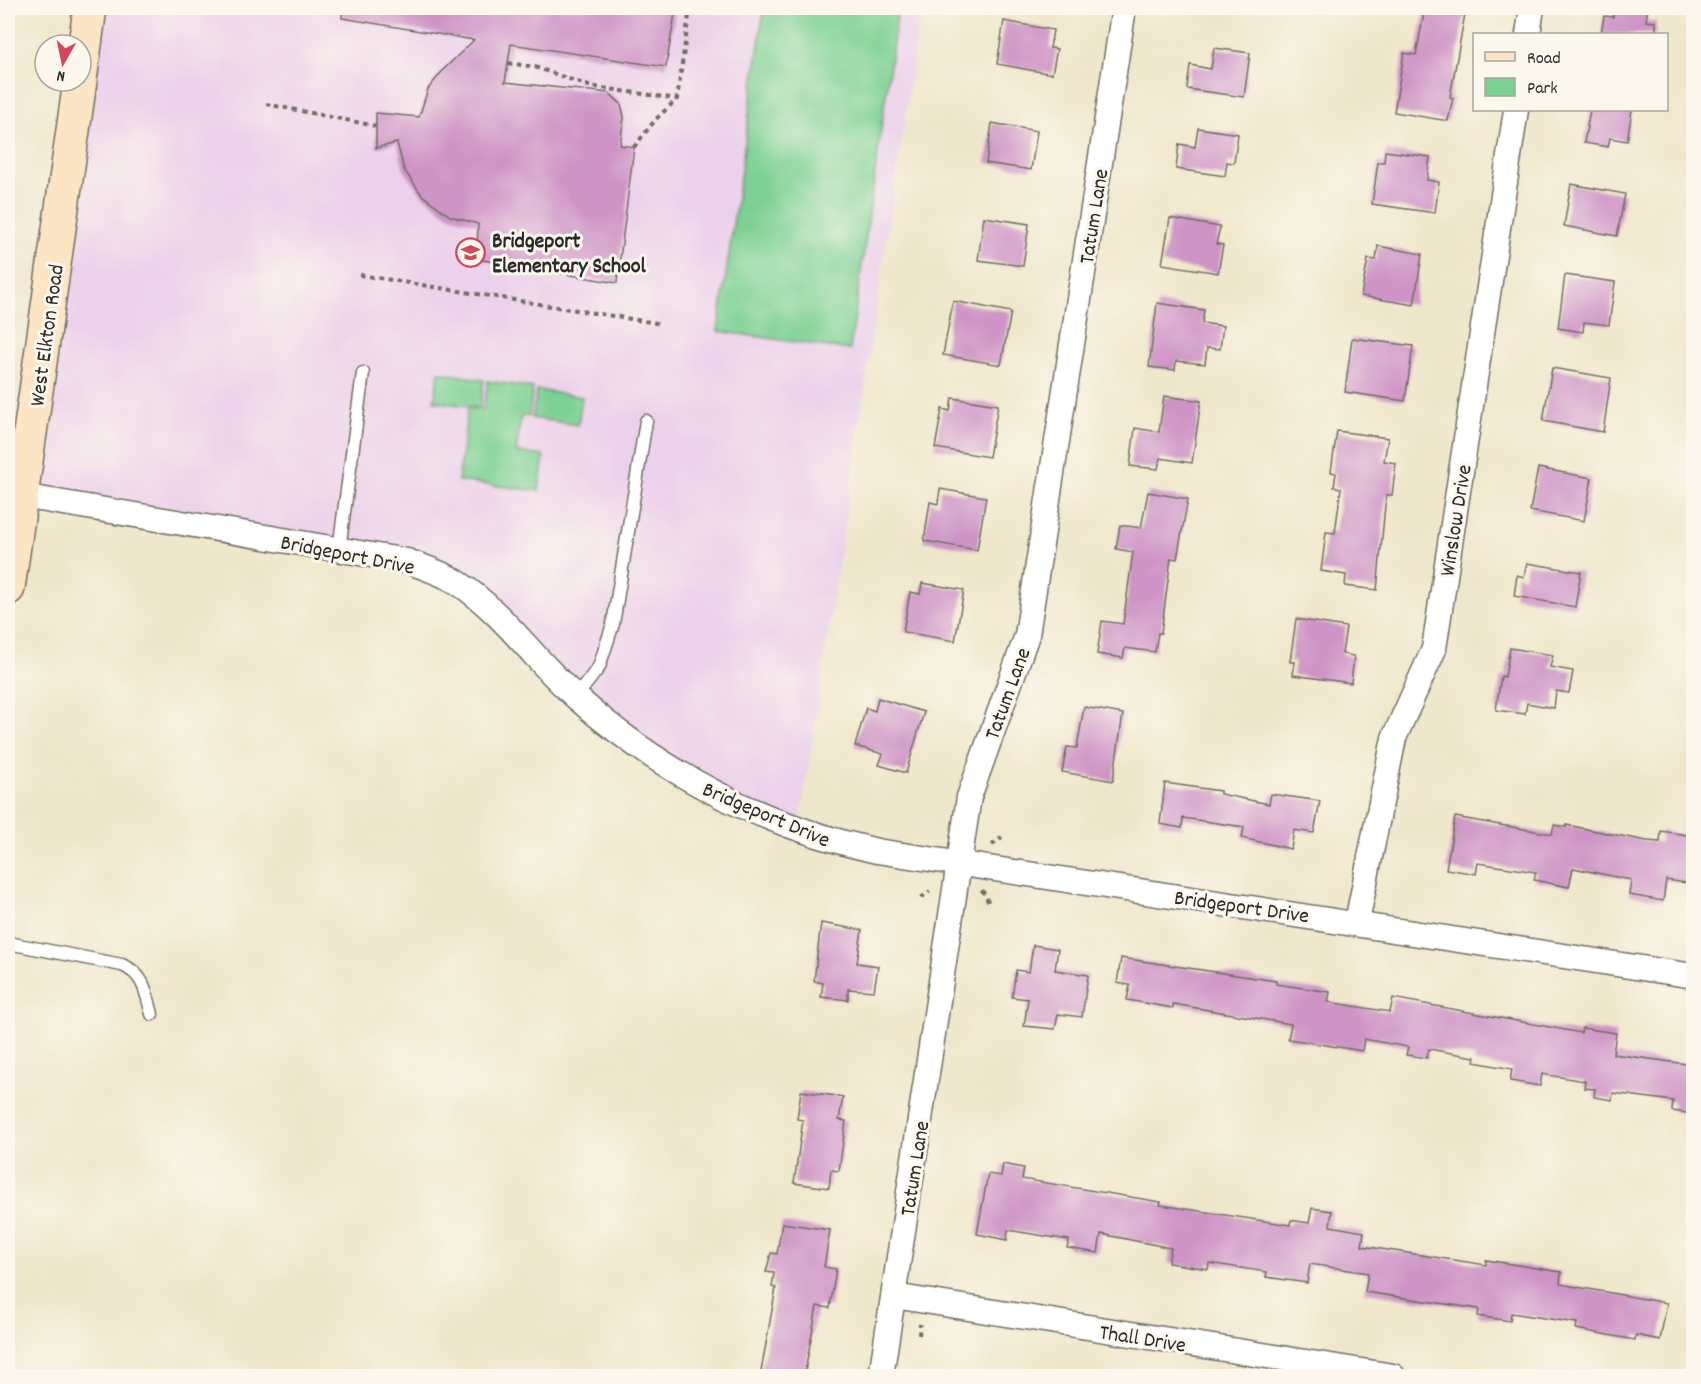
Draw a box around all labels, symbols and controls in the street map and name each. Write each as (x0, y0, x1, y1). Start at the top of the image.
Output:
north arrow (33, 33, 93, 93)
legend (1473, 33, 1668, 111)
text: Road (1527, 47, 1561, 72)
text: N (55, 63, 67, 87)
text: Park (1527, 77, 1558, 102)
street label: Tatum Lane (1073, 167, 1118, 266)
place label: Bridgeport Elementary School (492, 227, 647, 283)
school or university icon: Bridgeport Elementary School (455, 236, 487, 268)
street label: West Elkton Road (23, 262, 74, 409)
street label: Winslow Drive (1433, 462, 1482, 579)
street label: Bridgeport Drive (278, 528, 417, 585)
street label: Tatum Lane (978, 644, 1040, 745)
street label: Bridgeport Drive (697, 775, 834, 857)
street label: Bridgeport Drive (1172, 884, 1311, 933)
street label: Tatum Lane (894, 1119, 939, 1218)
street label: Thall Drive (1097, 1318, 1188, 1363)

